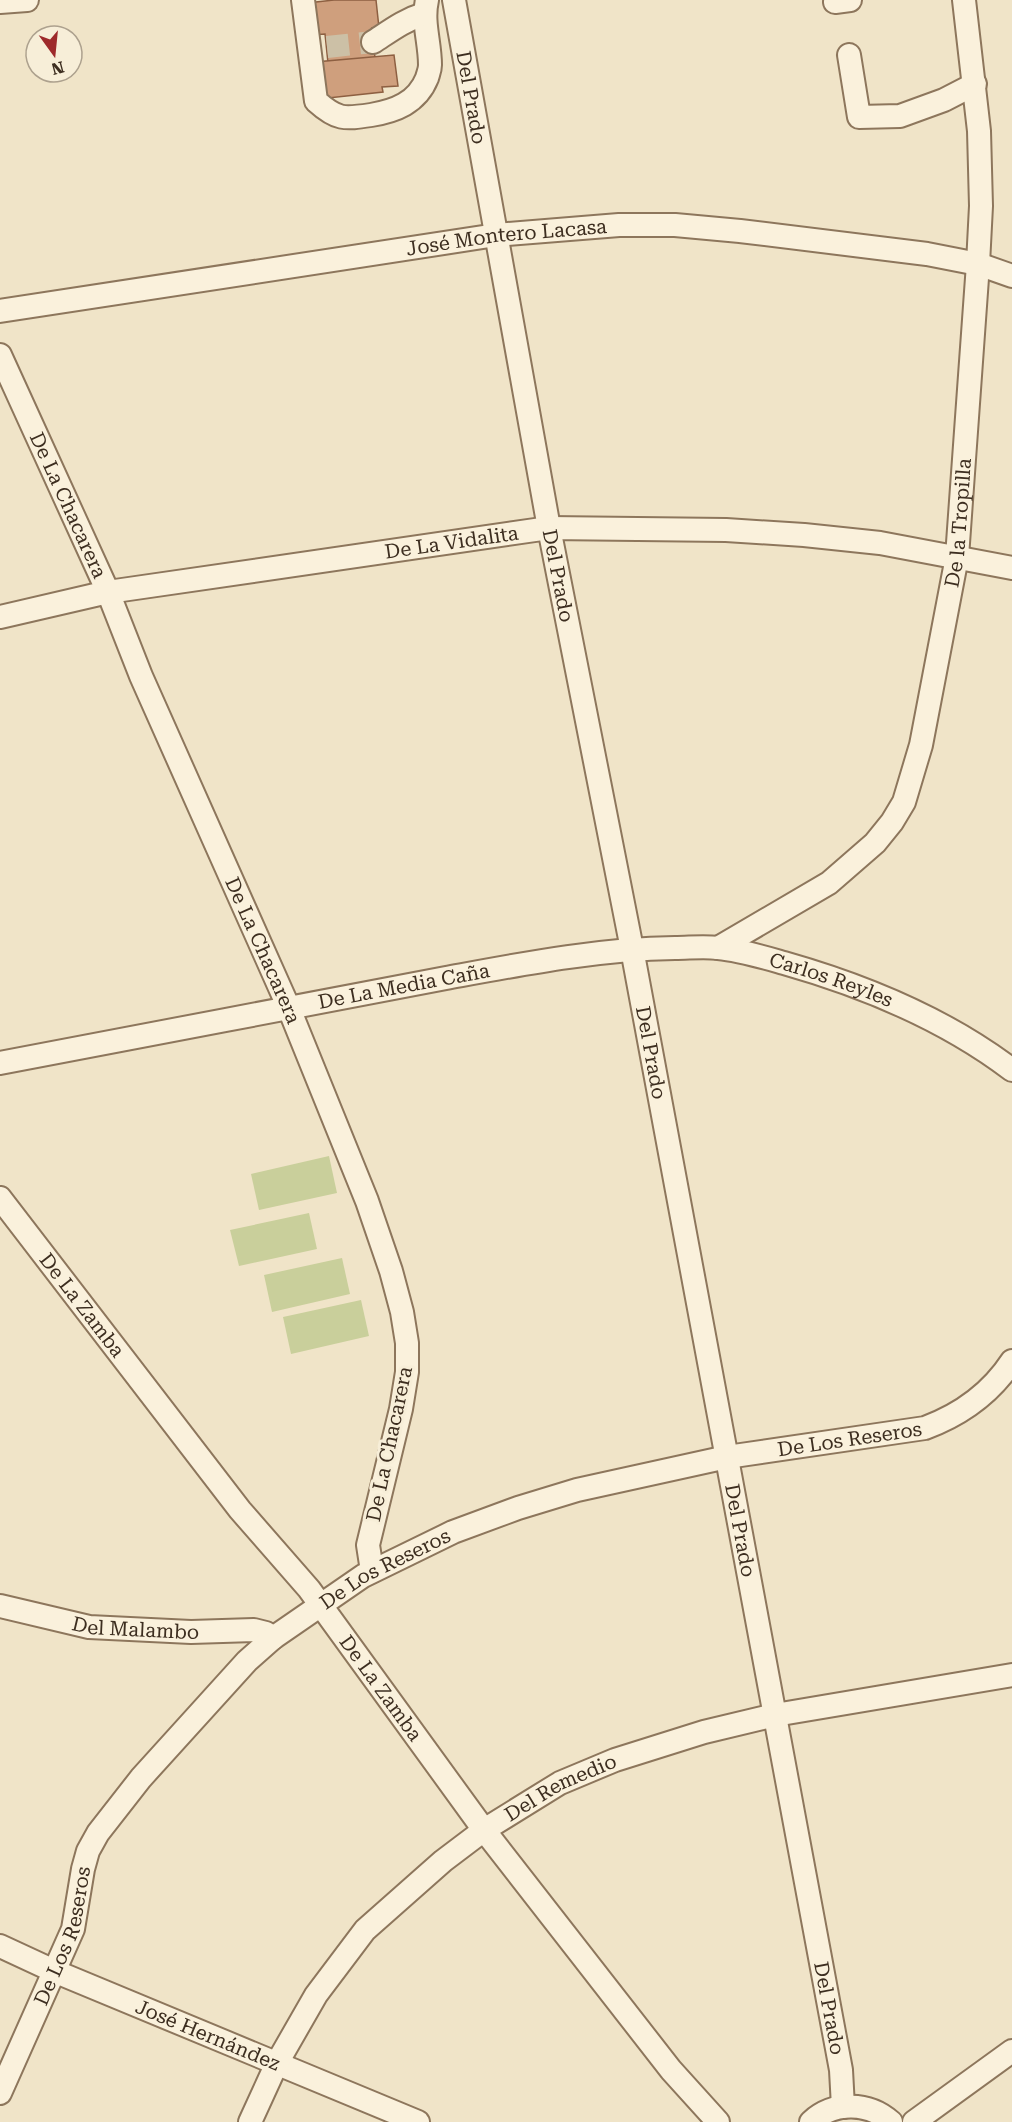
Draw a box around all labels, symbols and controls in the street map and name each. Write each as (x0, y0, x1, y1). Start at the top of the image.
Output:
north arrow (24, 24, 84, 84)
street label: Del Prado (451, 49, 492, 146)
text: N (49, 57, 66, 79)
street label: José Montero Lacasa (404, 214, 608, 261)
street label: De La Chacarera (25, 428, 112, 582)
street label: De la Tropilla (939, 457, 976, 589)
street label: De La Vidalita (383, 521, 520, 564)
street label: Del Prado (537, 527, 579, 624)
street label: De La Chacarera (220, 873, 306, 1027)
street label: Carlos Reyles (767, 947, 897, 1012)
street label: De La Media Caña (316, 958, 492, 1014)
street label: Del Prado (631, 1004, 672, 1101)
street label: De La Zamba (35, 1248, 130, 1362)
street label: De La Chacarera (361, 1364, 417, 1524)
street label: De Los Reseros (776, 1417, 923, 1461)
street label: Del Prado (720, 1482, 761, 1579)
street label: De Los Reseros (315, 1523, 454, 1614)
street label: Del Malambo (70, 1611, 200, 1644)
street label: De La Zamba (335, 1630, 428, 1746)
street label: Del Remedio (500, 1749, 620, 1826)
street label: De Los Reseros (29, 1865, 95, 2009)
street label: Del Prado (809, 1960, 850, 2057)
street label: José Hernández (132, 1994, 284, 2075)

